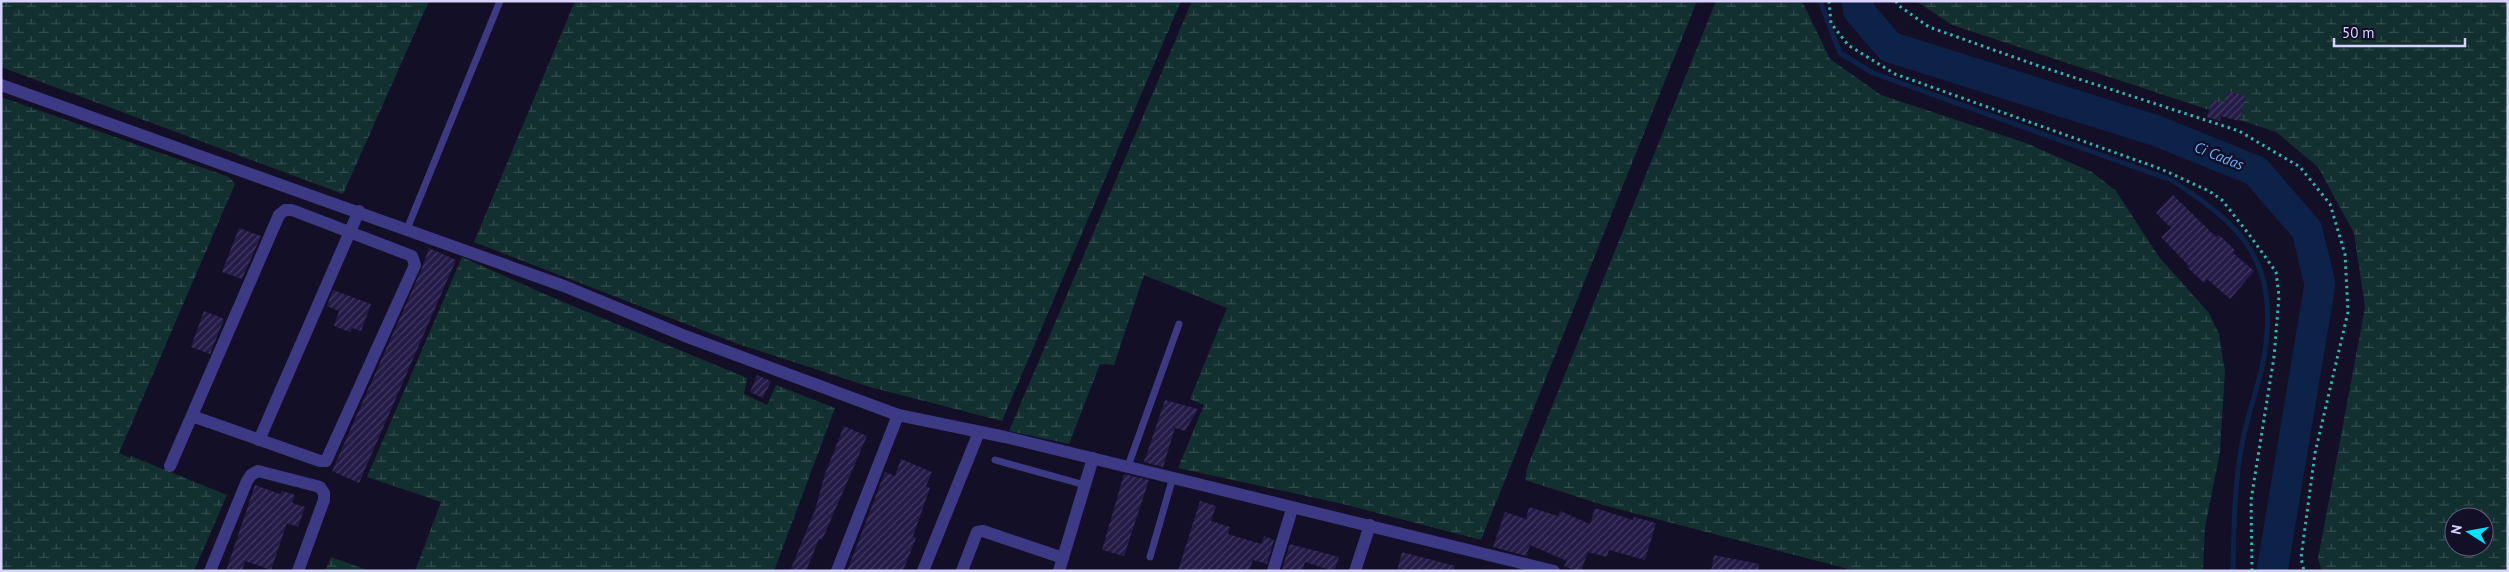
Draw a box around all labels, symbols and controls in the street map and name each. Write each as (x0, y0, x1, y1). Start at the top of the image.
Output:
scale bar (2334, 15, 2465, 47)
text: 50 m (2342, 23, 2375, 42)
water label: Ci Cadas (2192, 137, 2247, 174)
north arrow (2444, 507, 2494, 557)
text: N (2447, 523, 2466, 536)

